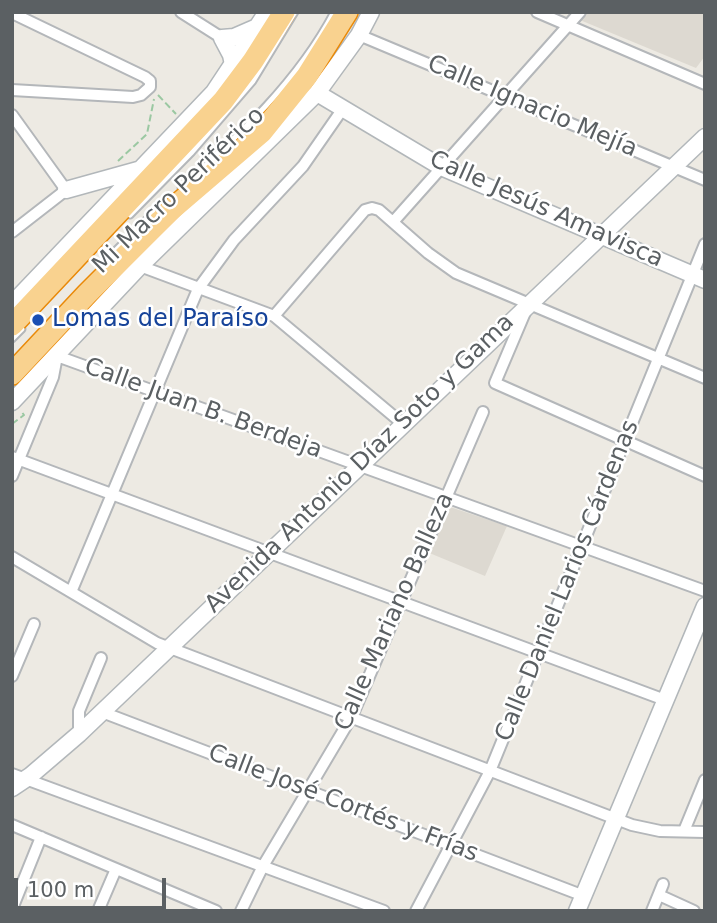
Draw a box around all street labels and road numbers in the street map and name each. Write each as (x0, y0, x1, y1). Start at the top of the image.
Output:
street label: Calle Ignacio Mejía (423, 50, 641, 164)
street label: Mi Macro Periférico (87, 102, 271, 280)
street label: Calle Jesús Amavisca (425, 145, 667, 275)
street label: Avenida Antonio Díaz Soto y Gama (200, 308, 520, 620)
street label: Calle Juan B. Berdeja (80, 353, 326, 465)
street label: Calle Daniel Larios Cárdenas (490, 416, 646, 746)
street label: Calle Mariano Balleza (329, 488, 461, 736)
street label: Calle José Cortés y Frías (204, 739, 482, 869)

